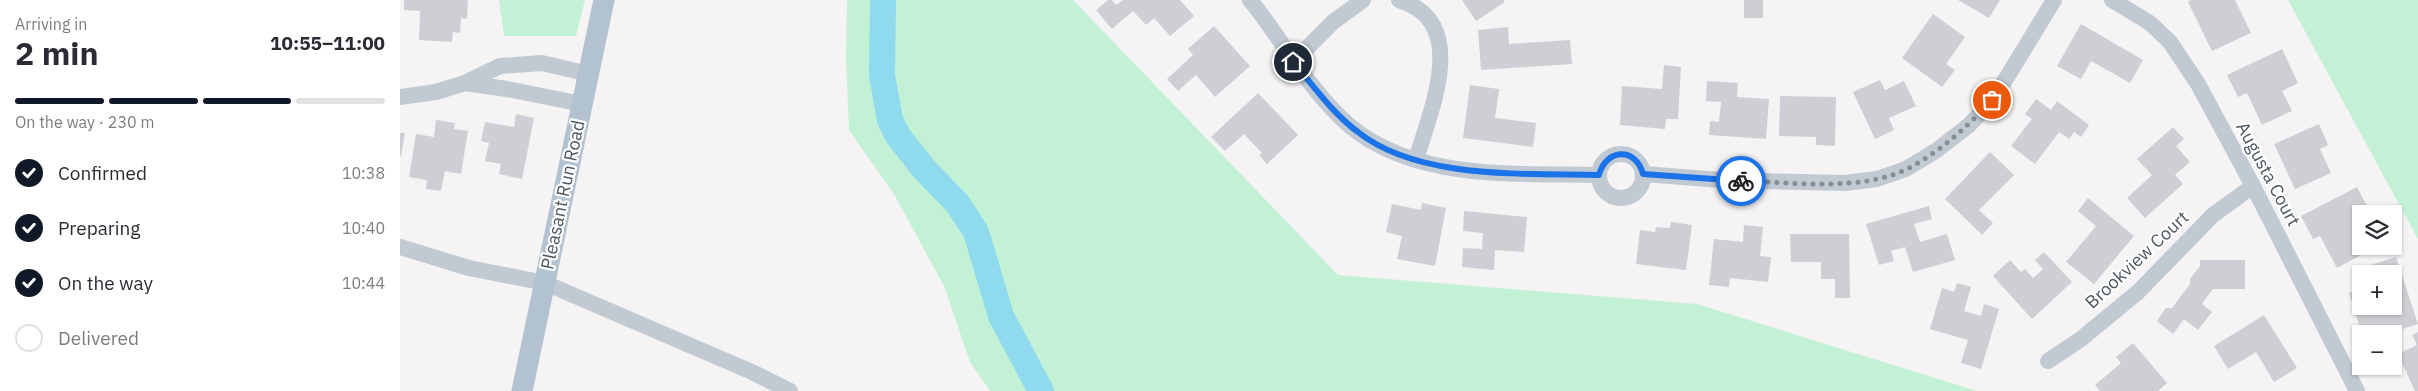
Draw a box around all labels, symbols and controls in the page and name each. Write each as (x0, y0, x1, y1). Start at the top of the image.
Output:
text: Arriving in (15, 14, 87, 34)
text: 10:55–11:00 (270, 31, 385, 55)
text: 2 min (15, 32, 99, 74)
pin (1272, 41, 1314, 83)
icon: home (1279, 48, 1307, 76)
pin (1971, 79, 2013, 121)
icon: bag (1978, 86, 2006, 114)
text: On the way · 230 m (15, 112, 154, 132)
street label: Pleasant Run Road (535, 118, 590, 272)
street label: Augusta Court (2231, 118, 2306, 230)
courier (1716, 156, 1766, 206)
icon: check (15, 159, 43, 187)
text: Confirmed (58, 161, 147, 185)
text: 10:38 (342, 163, 385, 183)
icon: bike (1727, 167, 1755, 195)
map controls (2352, 205, 2402, 375)
button: layers (2352, 205, 2402, 255)
street label: Brookview Court (2080, 206, 2193, 314)
icon: check (15, 214, 43, 242)
text: Preparing (58, 216, 140, 240)
text: 10:40 (342, 218, 385, 238)
button: + (2352, 265, 2402, 315)
icon: check (15, 269, 43, 297)
text: On the way (58, 271, 153, 295)
text: 10:44 (342, 273, 385, 293)
button: − (2352, 325, 2402, 375)
text: Delivered (58, 326, 139, 350)

